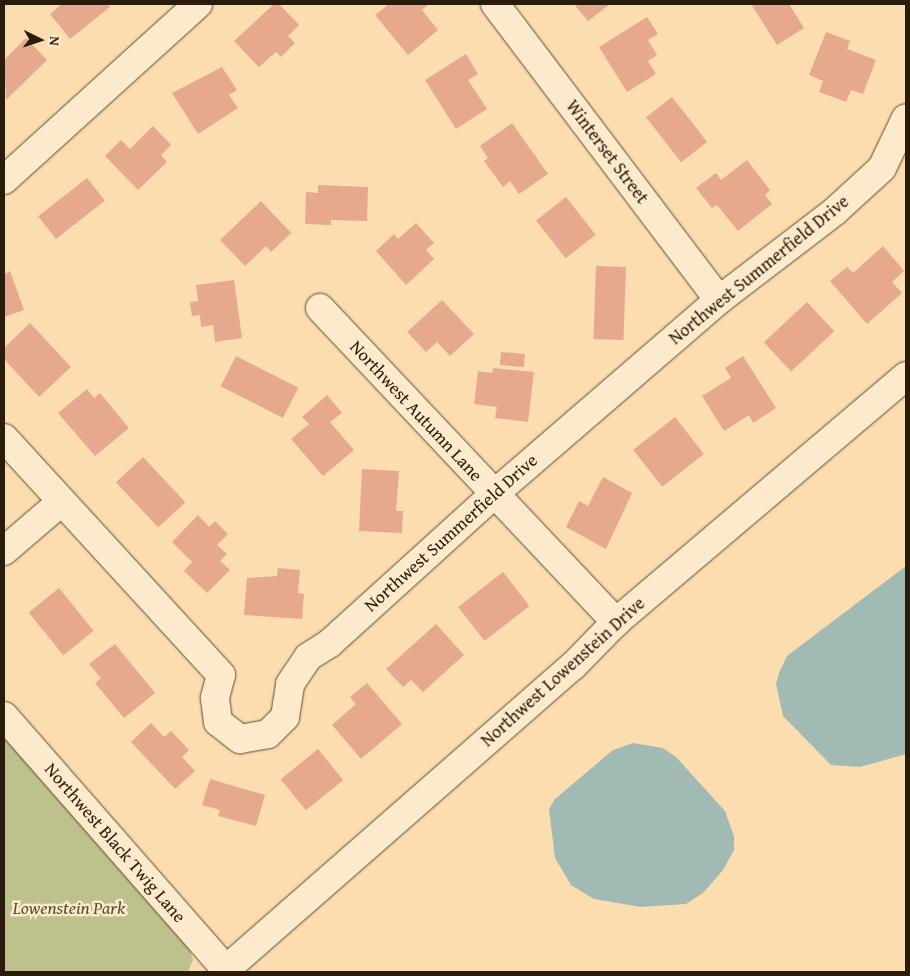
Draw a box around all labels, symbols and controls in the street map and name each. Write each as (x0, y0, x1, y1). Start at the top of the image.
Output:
north arrow (15, 15, 65, 65)
text: N (45, 36, 65, 46)
street label: Winterset Street (561, 96, 653, 208)
street label: Northwest Summerfield Drive (665, 191, 853, 349)
street label: Northwest Autumn Lane (345, 336, 487, 486)
street label: Northwest Summerfield Drive (360, 450, 542, 616)
street label: Northwest Lowenstein Drive (477, 593, 649, 751)
street label: Northwest Black Twig Lane (40, 759, 190, 927)
park label: Lowenstein Park (13, 897, 125, 919)

